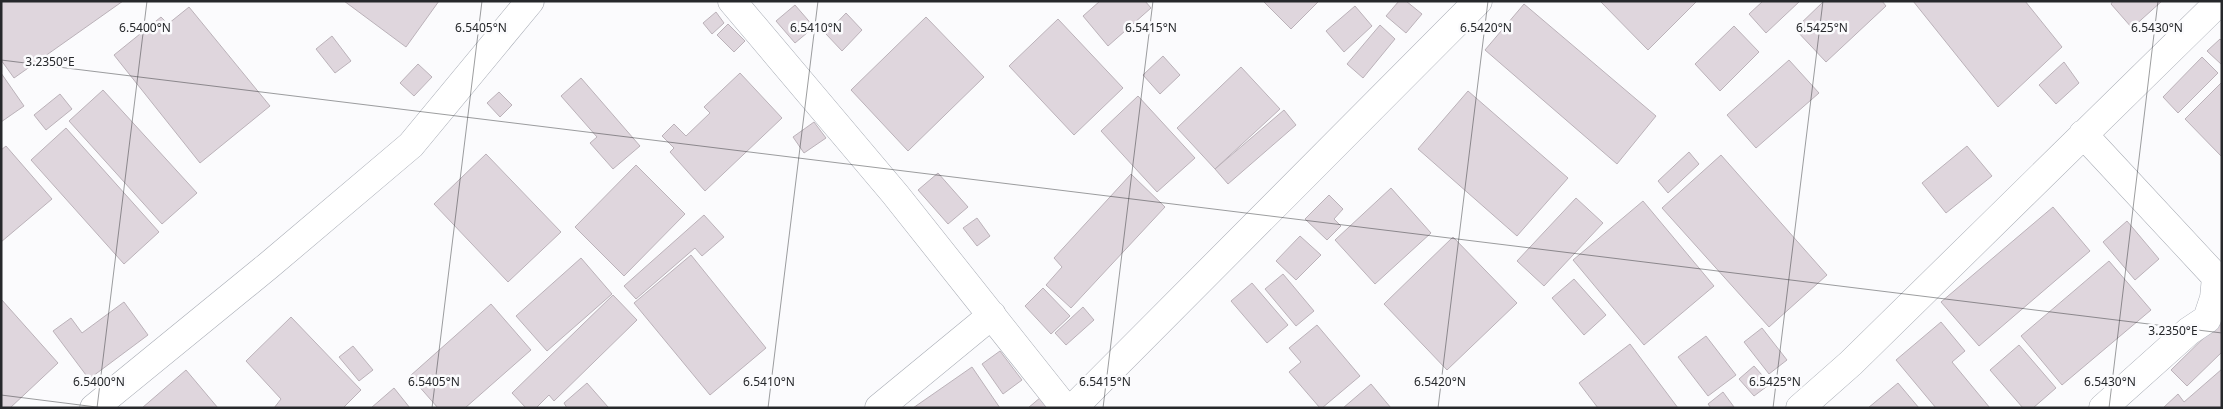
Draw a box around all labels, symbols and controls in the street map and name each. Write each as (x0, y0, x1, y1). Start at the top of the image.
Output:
text: 6.5400°N (119, 19, 171, 36)
text: 6.5405°N (455, 19, 507, 36)
text: 6.5410°N (790, 19, 842, 36)
text: 6.5415°N (1125, 19, 1177, 36)
text: 6.5420°N (1460, 19, 1512, 36)
text: 6.5425°N (1796, 19, 1848, 36)
text: 6.5430°N (2131, 19, 2183, 36)
text: 3.2350°E (25, 53, 75, 70)
text: 3.2350°E (2148, 322, 2198, 339)
text: 6.5400°N (73, 373, 125, 390)
text: 6.5405°N (408, 373, 460, 390)
text: 6.5410°N (743, 373, 795, 390)
text: 6.5415°N (1079, 373, 1131, 390)
text: 6.5420°N (1414, 373, 1466, 390)
text: 6.5425°N (1749, 373, 1801, 390)
text: 6.5430°N (2084, 373, 2136, 390)

